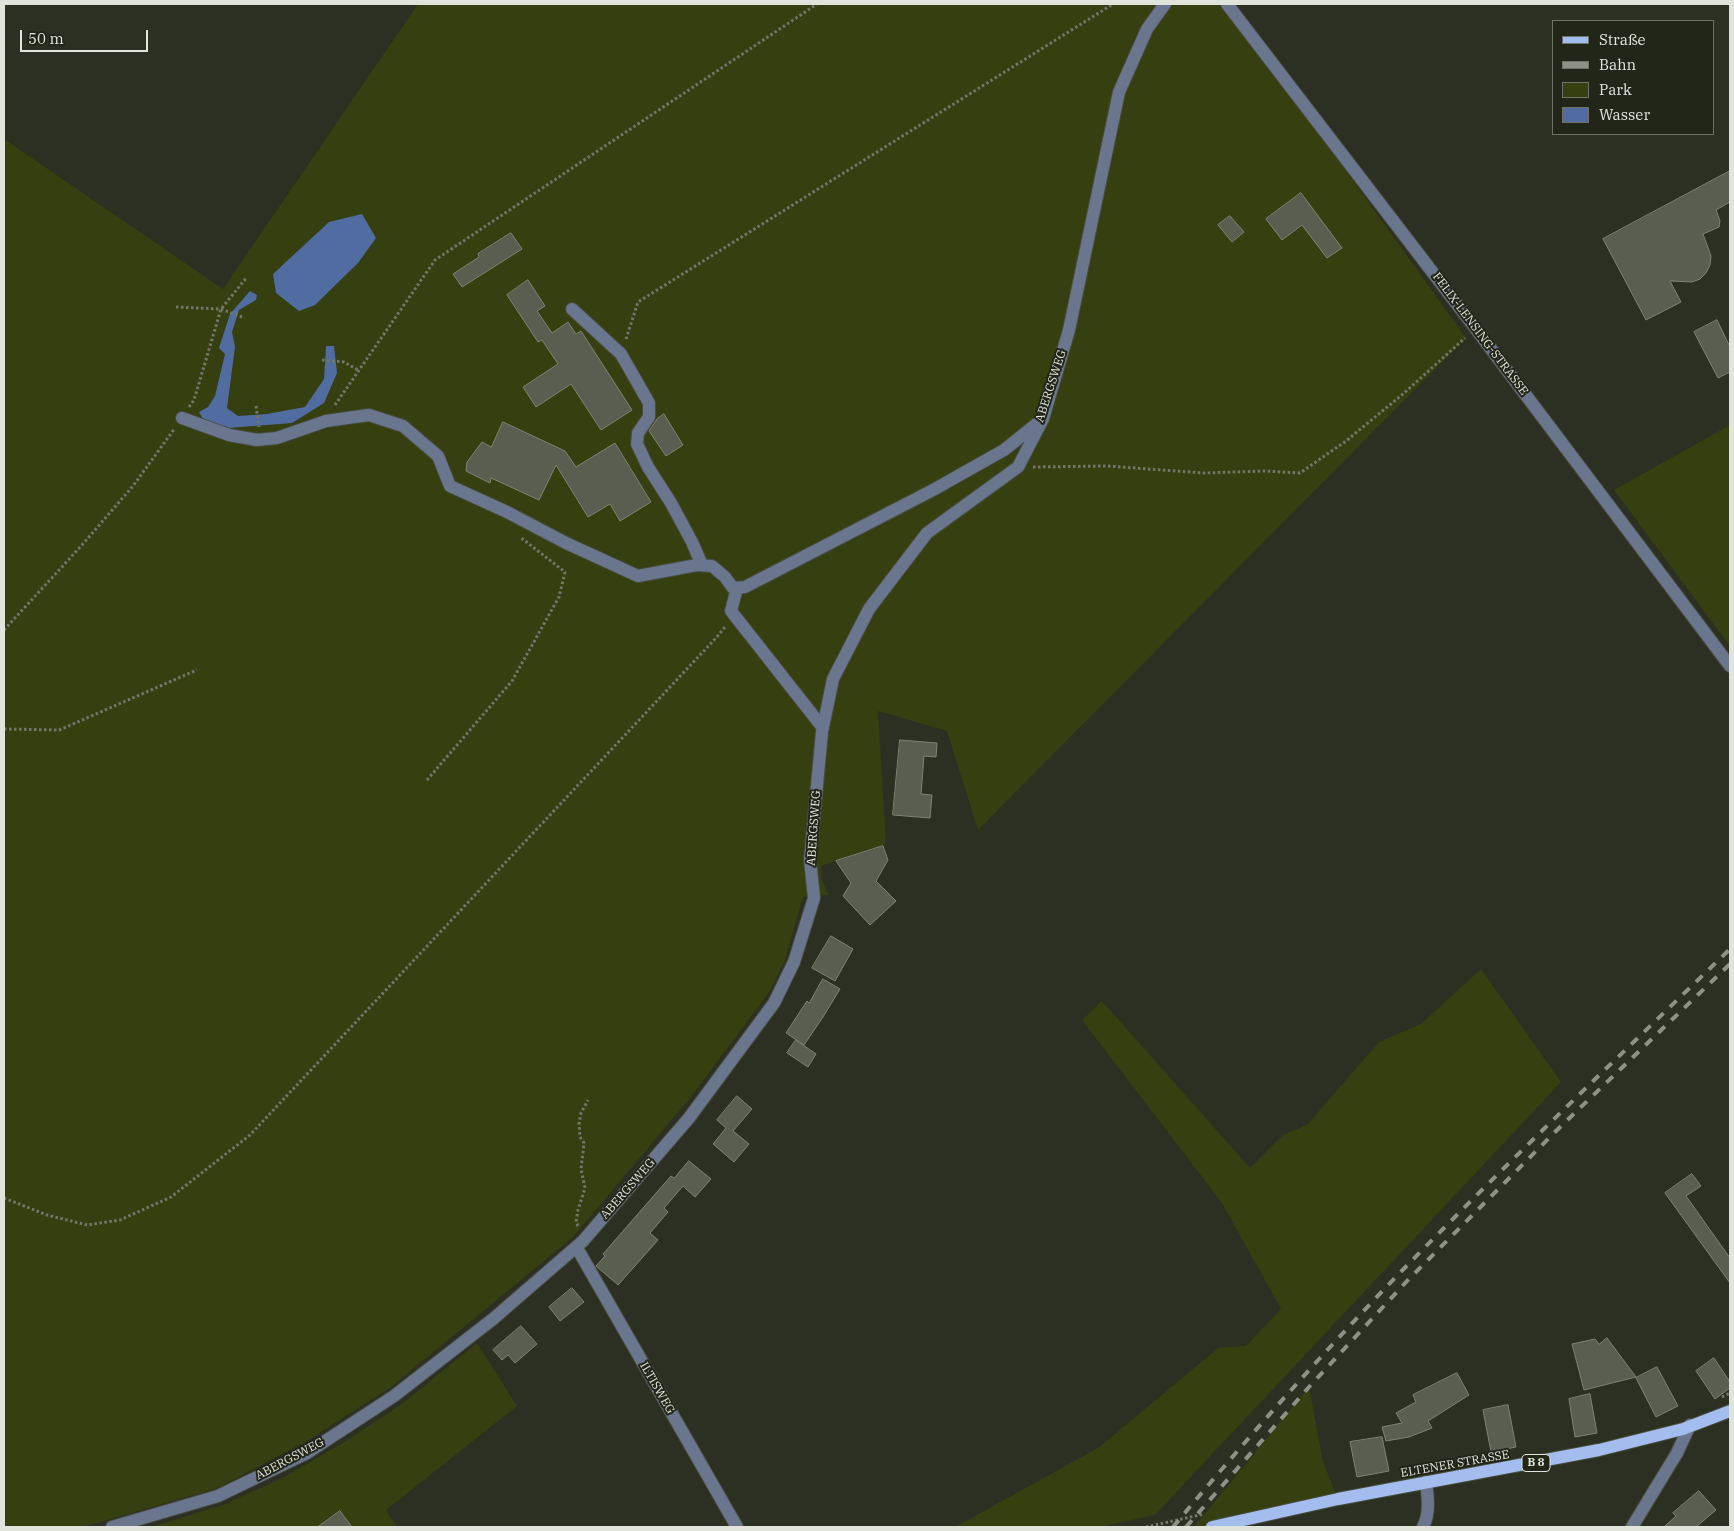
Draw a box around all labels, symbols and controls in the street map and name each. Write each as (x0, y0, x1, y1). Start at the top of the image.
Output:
scale bar (22, 20, 150, 52)
legend (1552, 20, 1714, 135)
text: 50 m (28, 29, 64, 48)
text: Straße (1599, 30, 1646, 49)
text: Bahn (1599, 55, 1636, 74)
text: Park (1599, 80, 1632, 99)
text: Wasser (1599, 105, 1650, 124)
street label: FELIX-LENSING-STRASSE (1429, 270, 1531, 398)
street label: ABERGSWEG (1032, 348, 1070, 424)
street label: ABERGSWEG (804, 790, 824, 866)
street label: ABERGSWEG (598, 1156, 658, 1222)
street label: ILTISWEG (636, 1360, 678, 1416)
street label: ABERGSWEG (253, 1435, 327, 1483)
street label: ELTENER STRASSE (1399, 1447, 1511, 1481)
road number: B 8 (1522, 1455, 1550, 1472)

